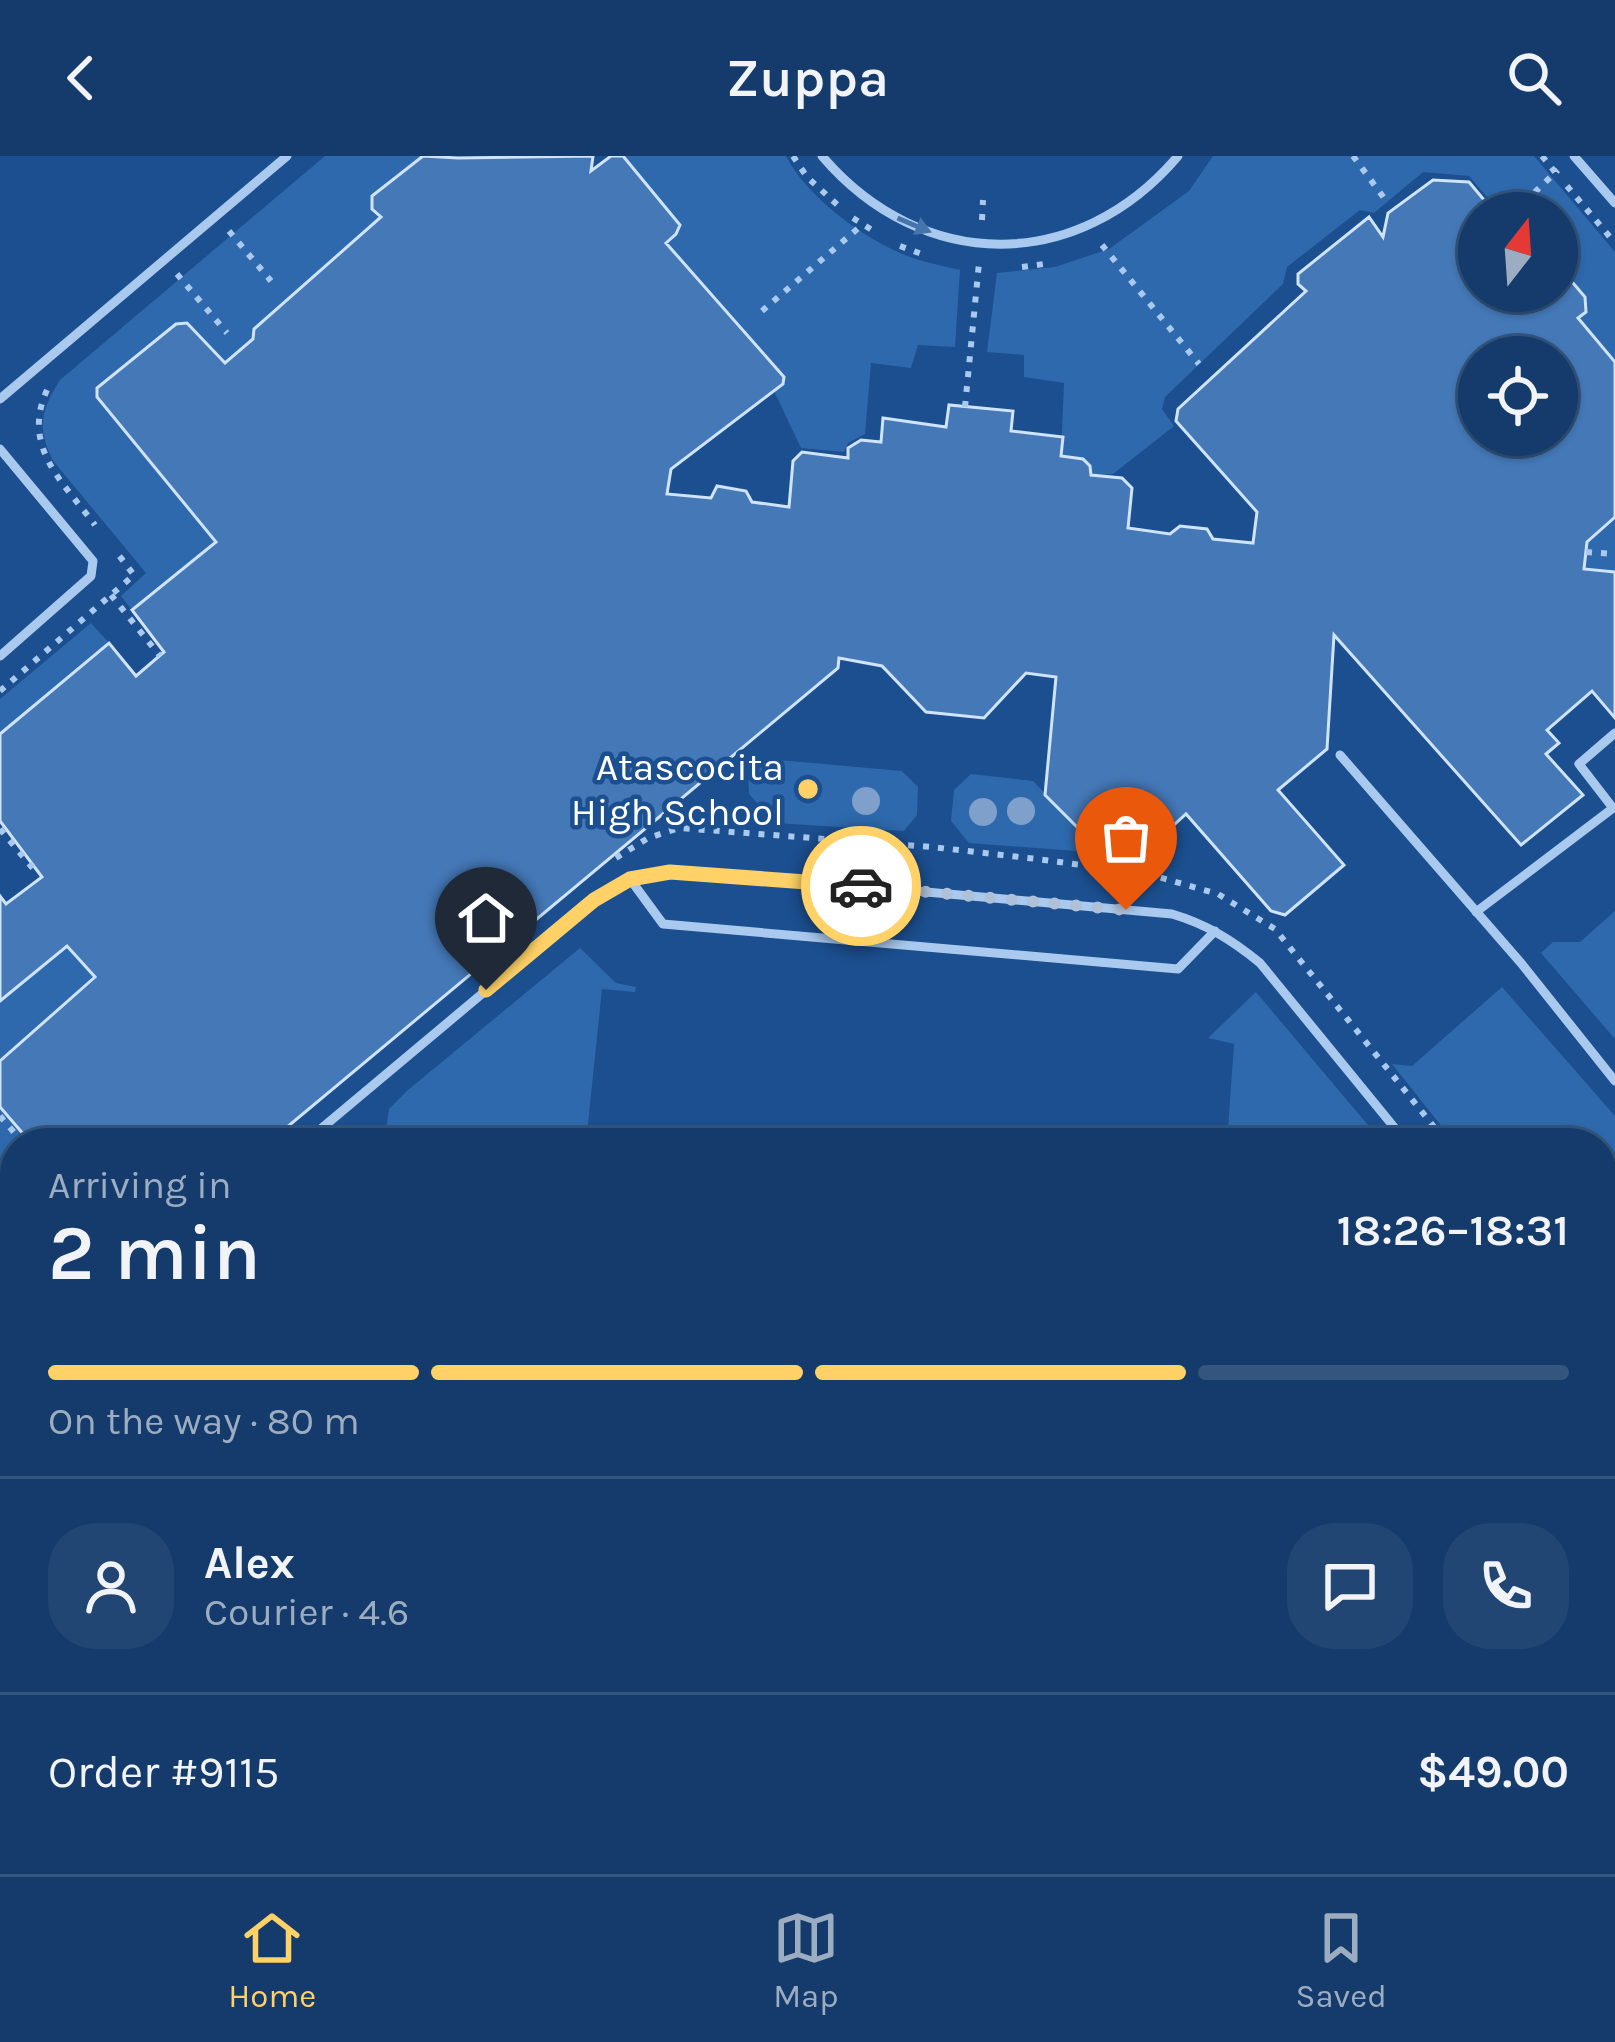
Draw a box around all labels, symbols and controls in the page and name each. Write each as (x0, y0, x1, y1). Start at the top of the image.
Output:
icon: back (48, 45, 114, 111)
icon: search (1501, 45, 1567, 111)
text: Zuppa (726, 46, 889, 110)
north arrow (1458, 192, 1578, 312)
map controls (1458, 192, 1578, 456)
one-way arrow (897, 216, 932, 236)
button: locate (1458, 336, 1578, 456)
place label: Atascocita High School (571, 744, 784, 835)
marker: Atascocita High School (795, 776, 821, 802)
pin (1075, 787, 1177, 910)
icon: bag (1093, 805, 1159, 871)
courier (801, 826, 921, 946)
icon: car (828, 853, 894, 919)
pin (435, 867, 537, 990)
icon: home (453, 885, 519, 951)
text: Arriving in (48, 1162, 231, 1208)
text: 18:26–18:31 (1337, 1204, 1569, 1256)
text: 2 min (48, 1207, 261, 1299)
text: On the way · 80 m (48, 1398, 360, 1444)
button: person (48, 1523, 174, 1649)
button: chat (1287, 1523, 1413, 1649)
button: phone (1443, 1523, 1569, 1649)
text: Alex (204, 1537, 295, 1589)
text: Courier · 4.6 (204, 1589, 409, 1635)
text: Order #9115 (48, 1746, 279, 1798)
text: $49.00 (1417, 1746, 1569, 1798)
tab: Home (228, 1905, 316, 2015)
tab: Map (773, 1905, 839, 2015)
tab: Saved (1295, 1905, 1387, 2015)

